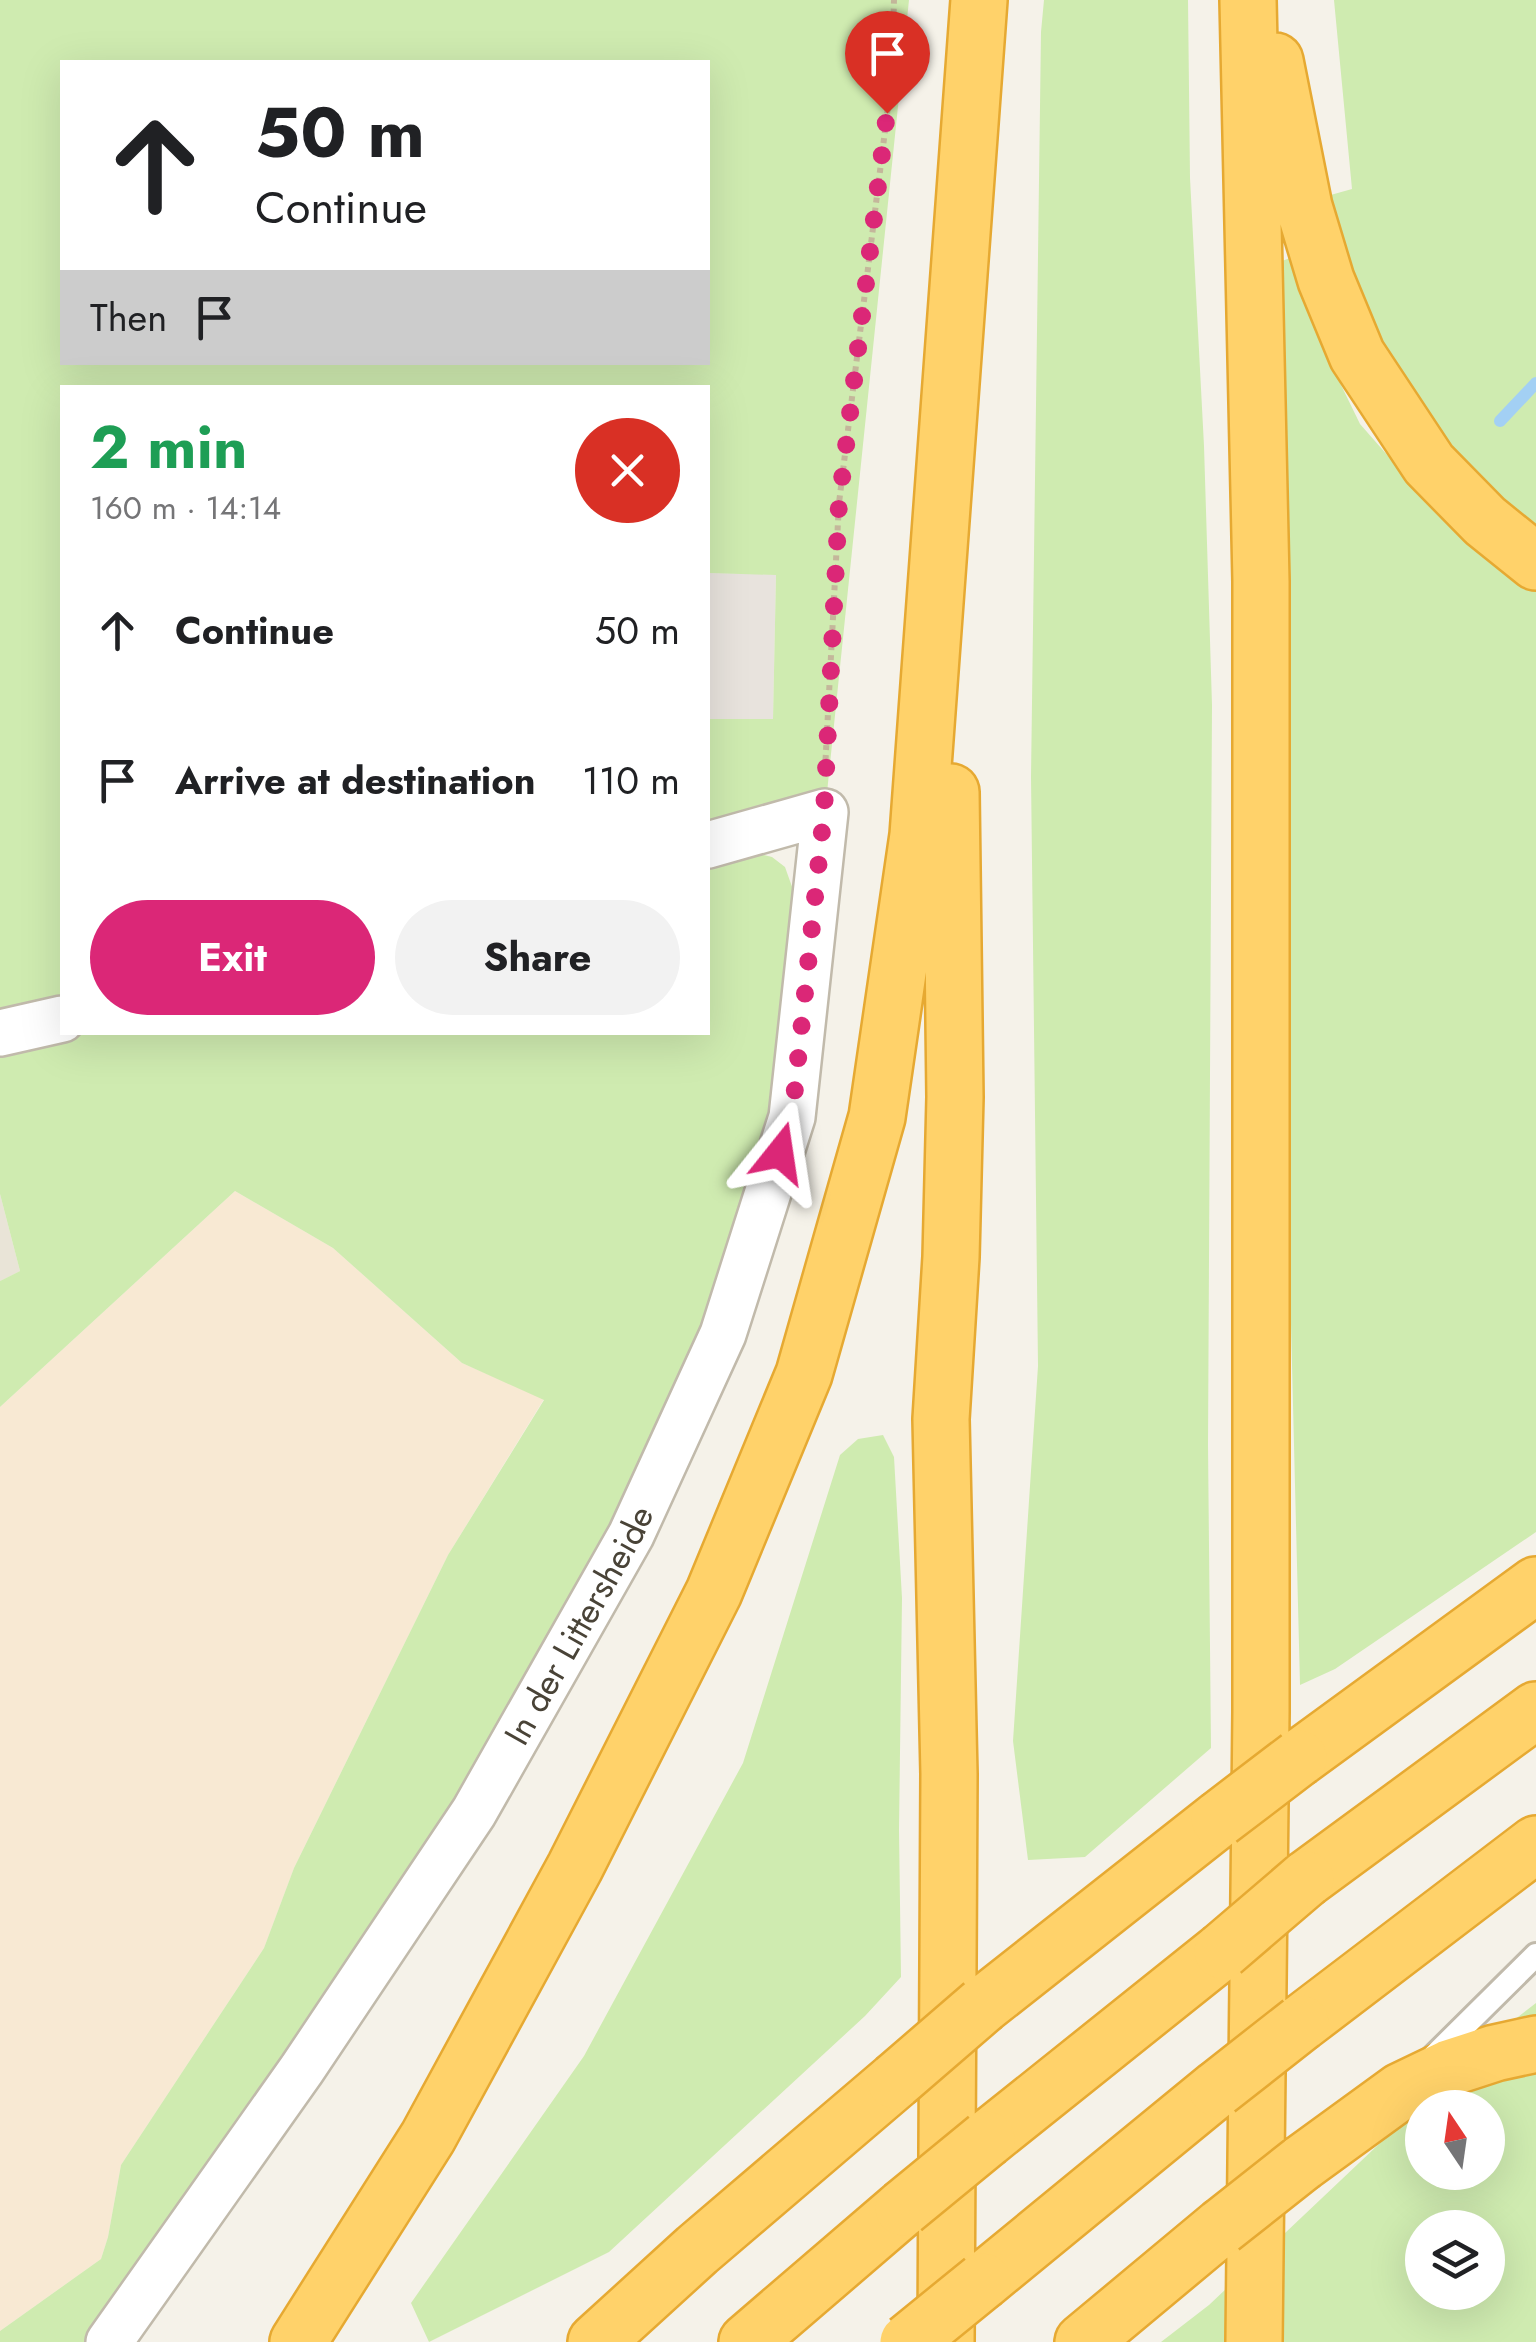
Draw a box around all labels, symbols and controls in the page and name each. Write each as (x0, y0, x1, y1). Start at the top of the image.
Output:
pin (845, 11, 930, 114)
icon: arrive (860, 26, 915, 81)
text: 50 m (255, 82, 425, 183)
icon: ahead (90, 100, 220, 230)
text: Continue (255, 175, 427, 240)
text: Then (90, 290, 167, 345)
icon: arrive (187, 290, 242, 345)
text: 2 min (90, 404, 248, 491)
button: close (575, 418, 680, 523)
text: 160 m · 14:14 (90, 485, 281, 531)
icon: ahead (90, 603, 145, 658)
text: Continue (175, 603, 334, 658)
text: 50 m (595, 603, 680, 658)
icon: arrive (90, 753, 145, 808)
text: Arrive at destination (175, 753, 536, 808)
text: 110 m (582, 753, 680, 808)
button: Exit (90, 900, 375, 1015)
button: Share (395, 900, 680, 1015)
position arrow (728, 1101, 832, 1205)
street label: In der Littersheide (492, 1498, 666, 1754)
north arrow (1405, 2090, 1505, 2190)
map controls (1405, 2090, 1505, 2310)
button: layers (1405, 2210, 1505, 2310)

